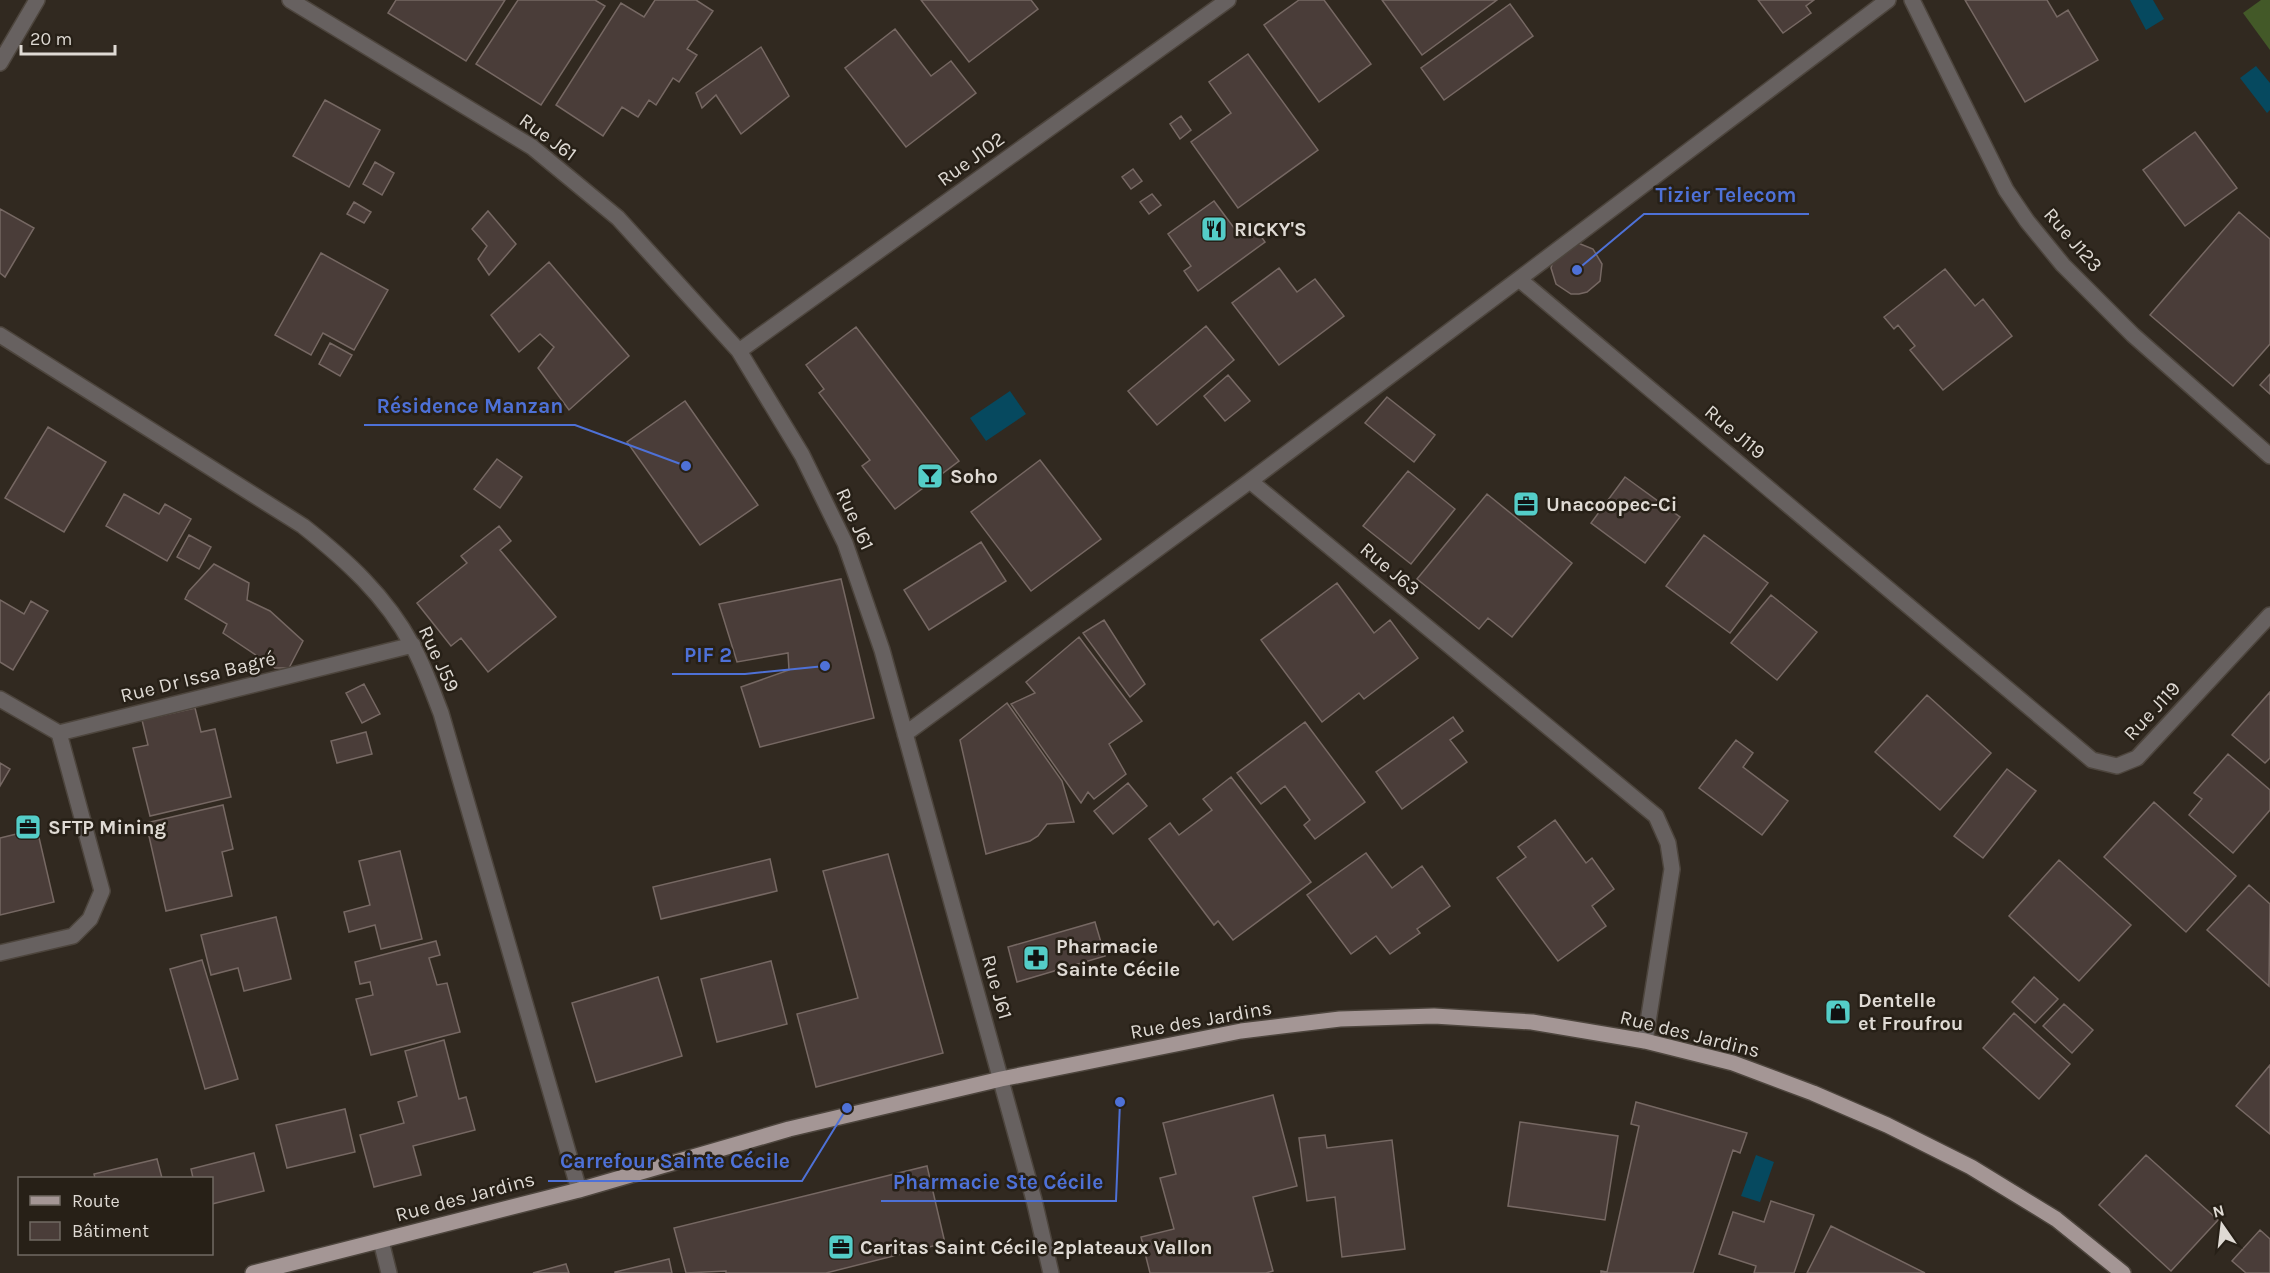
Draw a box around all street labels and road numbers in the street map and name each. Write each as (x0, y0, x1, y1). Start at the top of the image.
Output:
street label: Rue J61 (515, 108, 581, 166)
street label: Rue J102 (933, 127, 1009, 191)
street label: Rue J123 (2039, 203, 2107, 277)
street label: Rue J119 (1700, 400, 1770, 464)
street label: Rue J61 (831, 484, 879, 554)
street label: Rue J63 (1356, 537, 1424, 601)
street label: Rue J59 (414, 622, 464, 696)
street label: Rue Dr Issa Bagré (118, 647, 278, 707)
street label: Rue J119 (2119, 677, 2185, 745)
street label: Rue J61 (977, 952, 1017, 1022)
street label: Rue des Jardins (1128, 996, 1274, 1044)
street label: Rue des Jardins (1618, 1005, 1762, 1063)
street label: Rue des Jardins (393, 1167, 537, 1227)

